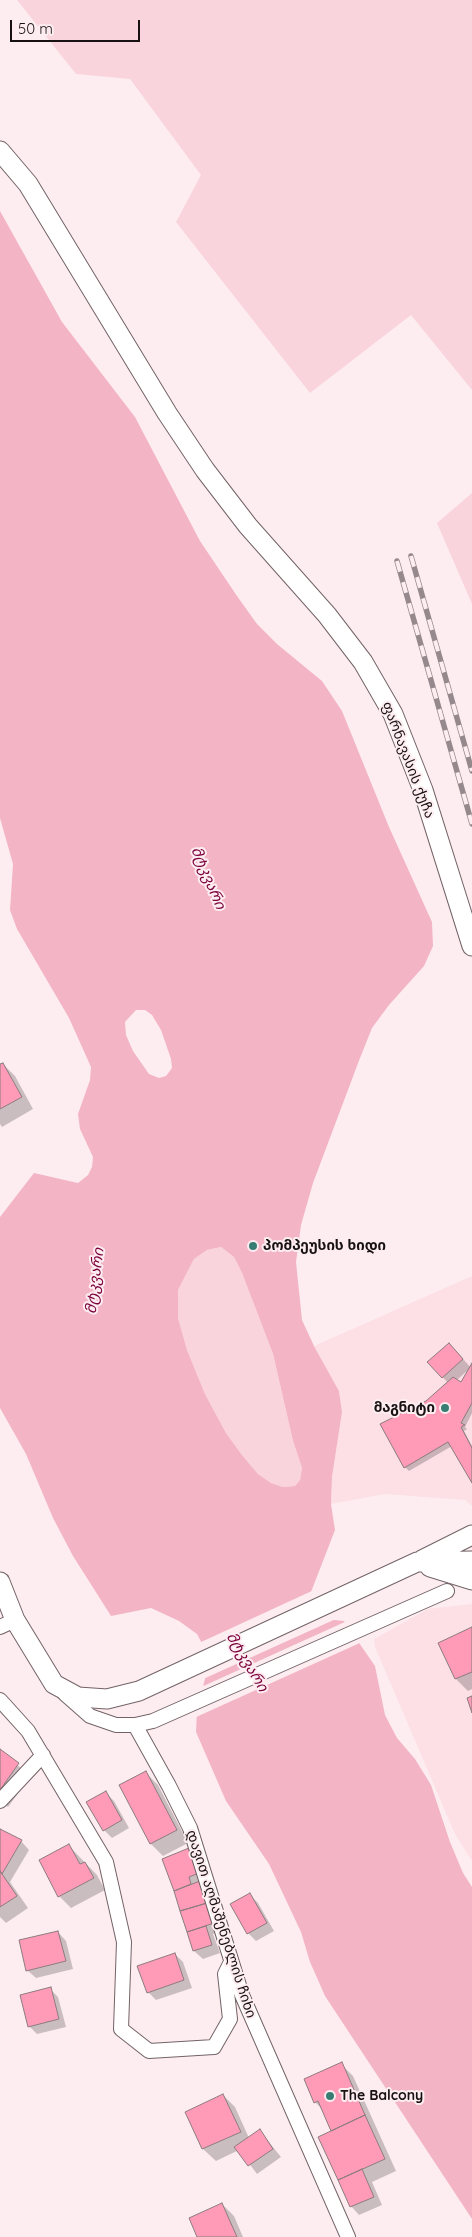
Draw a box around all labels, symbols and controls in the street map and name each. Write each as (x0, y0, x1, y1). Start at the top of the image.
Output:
scale bar (12, 10, 142, 42)
text: 50 m (18, 19, 53, 38)
street label: ფარნავასის ქუჩა (378, 699, 438, 821)
water label: მტკვარი (187, 844, 229, 912)
place label: პომპეუსის ხიდი (263, 1238, 386, 1254)
marker: პომპეუსის ხიდი (247, 1240, 259, 1252)
water label: მტკვარი (82, 1247, 108, 1315)
place label: მაგნიტი (374, 1400, 435, 1416)
marker: მაგნიტი (439, 1402, 451, 1414)
water label: მტკვარი (222, 1629, 272, 1695)
street label: დავით აღმაშენებლის ჩიხი (183, 1828, 259, 2020)
place label: The Balcony (340, 2088, 423, 2104)
marker: The Balcony (324, 2090, 336, 2102)

